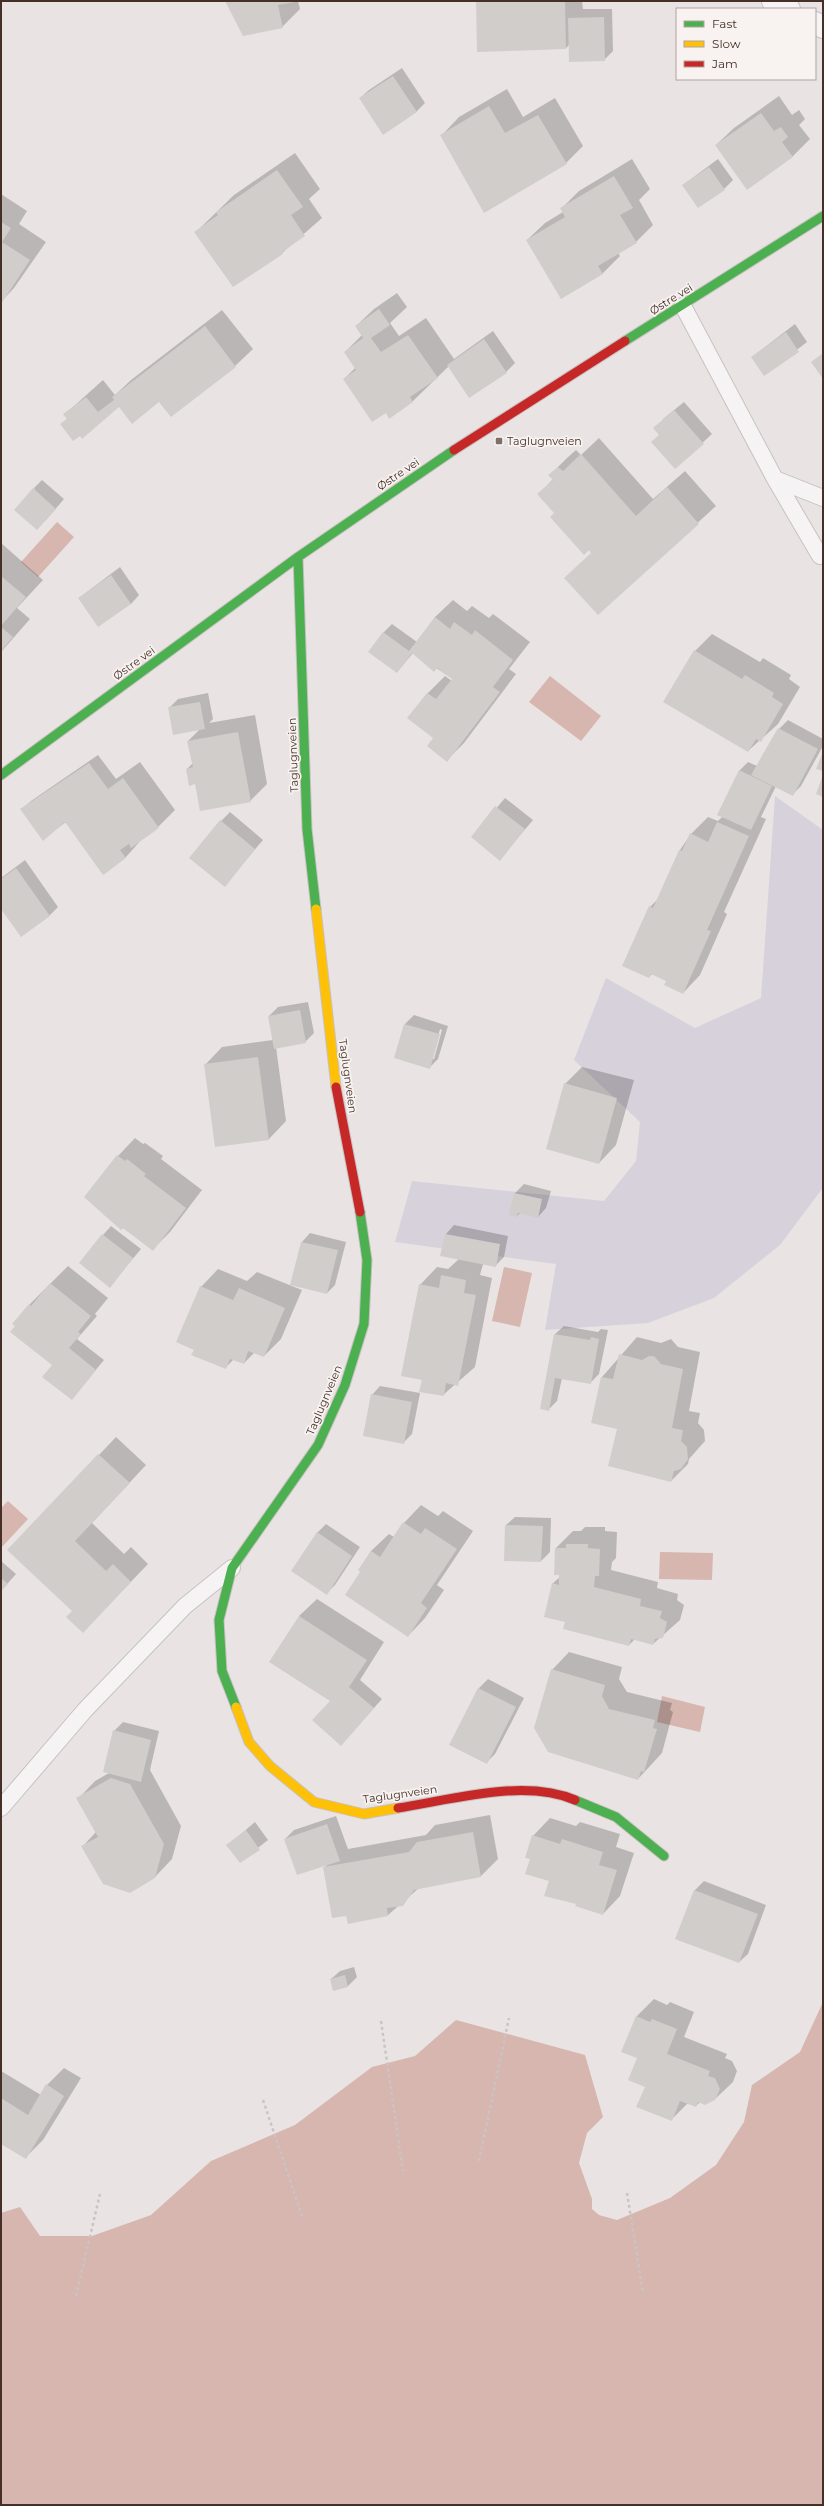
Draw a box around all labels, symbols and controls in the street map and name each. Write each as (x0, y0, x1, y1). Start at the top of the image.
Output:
legend (676, 8, 816, 80)
text: Fast (712, 16, 737, 31)
text: Slow (712, 36, 741, 51)
text: Jam (711, 56, 738, 71)
street label: Østre vei (647, 280, 695, 318)
place label: Taglugnveien (507, 434, 582, 448)
marker: Taglugnveien (494, 436, 504, 446)
street label: Østre vei (374, 455, 422, 493)
street label: Østre vei (110, 643, 158, 683)
street label: Taglugnveien (285, 717, 301, 793)
street label: Taglugnveien (336, 1038, 360, 1114)
street label: Taglugnveien (303, 1363, 345, 1437)
street label: Taglugnveien (362, 1782, 438, 1806)

